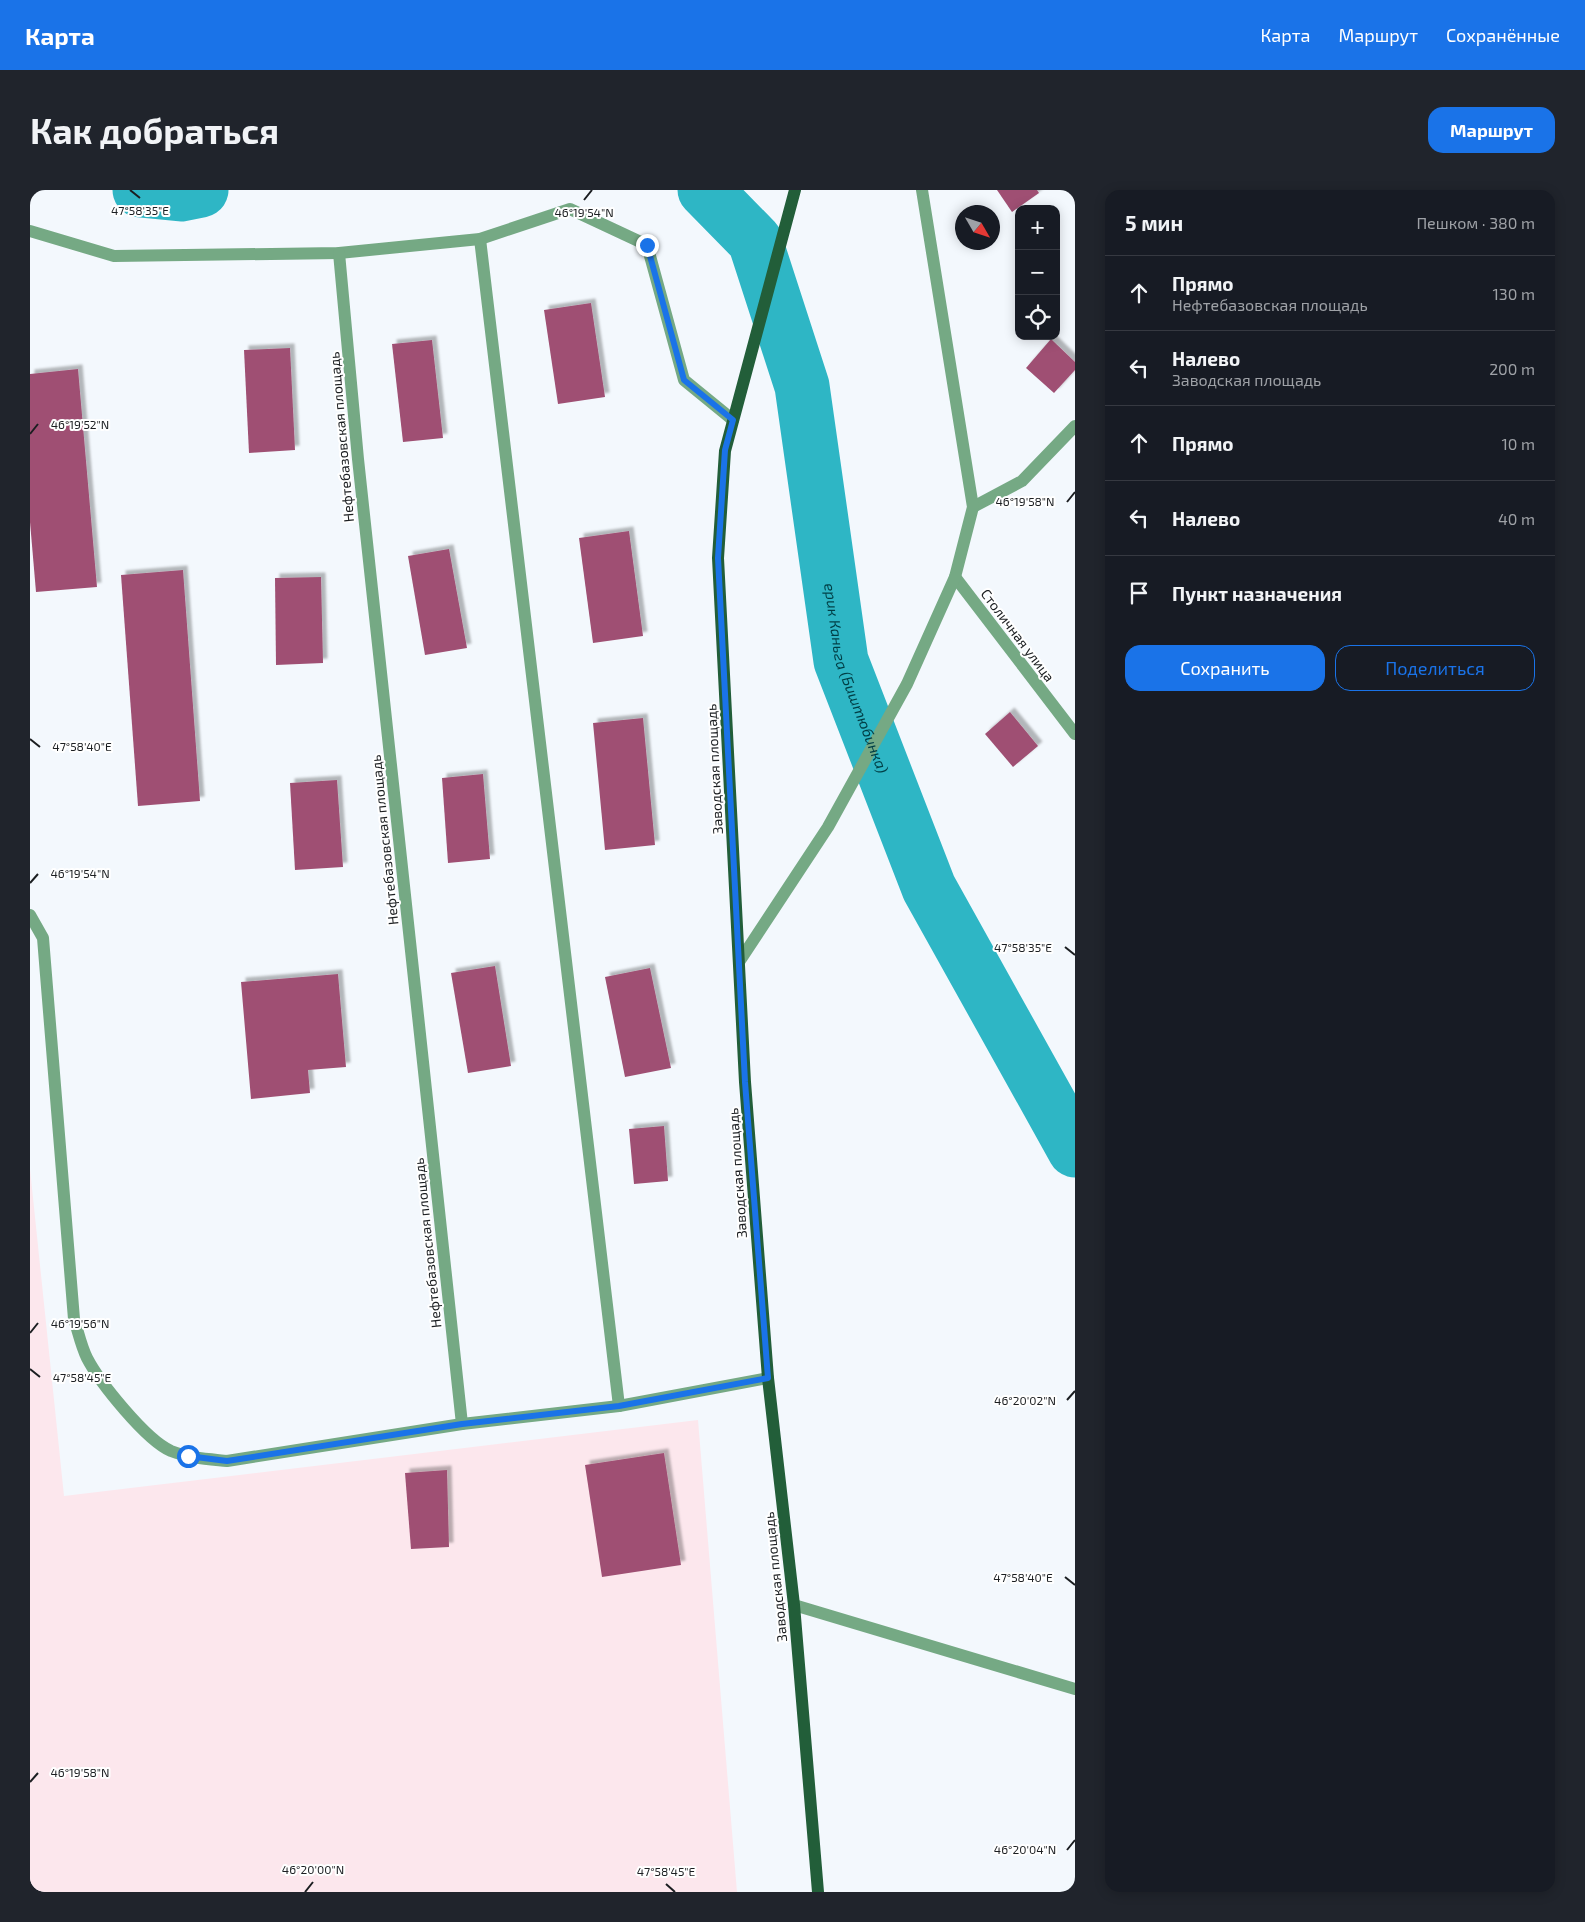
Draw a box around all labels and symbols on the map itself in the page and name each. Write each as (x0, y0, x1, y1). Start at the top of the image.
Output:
text: 47°58'35"E (111, 203, 169, 217)
text: 46°19'54"N (554, 205, 614, 219)
north arrow (955, 205, 1000, 250)
route end (636, 234, 659, 257)
street label: Нефтебазовская площадь (325, 351, 357, 523)
text: 46°19'52"N (51, 417, 109, 431)
text: 46°19'58"N (995, 494, 1055, 508)
water label: ерик Каньга (Биштюбинка) (821, 582, 893, 776)
street label: Столичная улица (978, 585, 1058, 685)
street label: Заводская площадь (702, 703, 726, 835)
text: 47°58'40"E (52, 739, 112, 753)
street label: Нефтебазовская площадь (367, 754, 401, 926)
text: 46°19'54"N (50, 866, 110, 880)
text: 47°58'35"E (994, 940, 1052, 954)
street label: Заводская площадь (724, 1107, 750, 1239)
street label: Нефтебазовская площадь (410, 1157, 444, 1329)
text: 46°19'56"N (51, 1316, 109, 1330)
text: 47°58'45"E (53, 1370, 112, 1384)
text: 46°20'02"N (994, 1393, 1056, 1407)
route start (177, 1445, 200, 1468)
street label: Заводская площадь (760, 1511, 790, 1643)
text: 47°58'40"E (993, 1570, 1053, 1584)
text: 46°19'58"N (50, 1765, 110, 1779)
text: 46°20'04"N (994, 1842, 1056, 1856)
text: 46°20'00"N (282, 1862, 344, 1876)
text: 47°58'45"E (637, 1864, 696, 1878)

